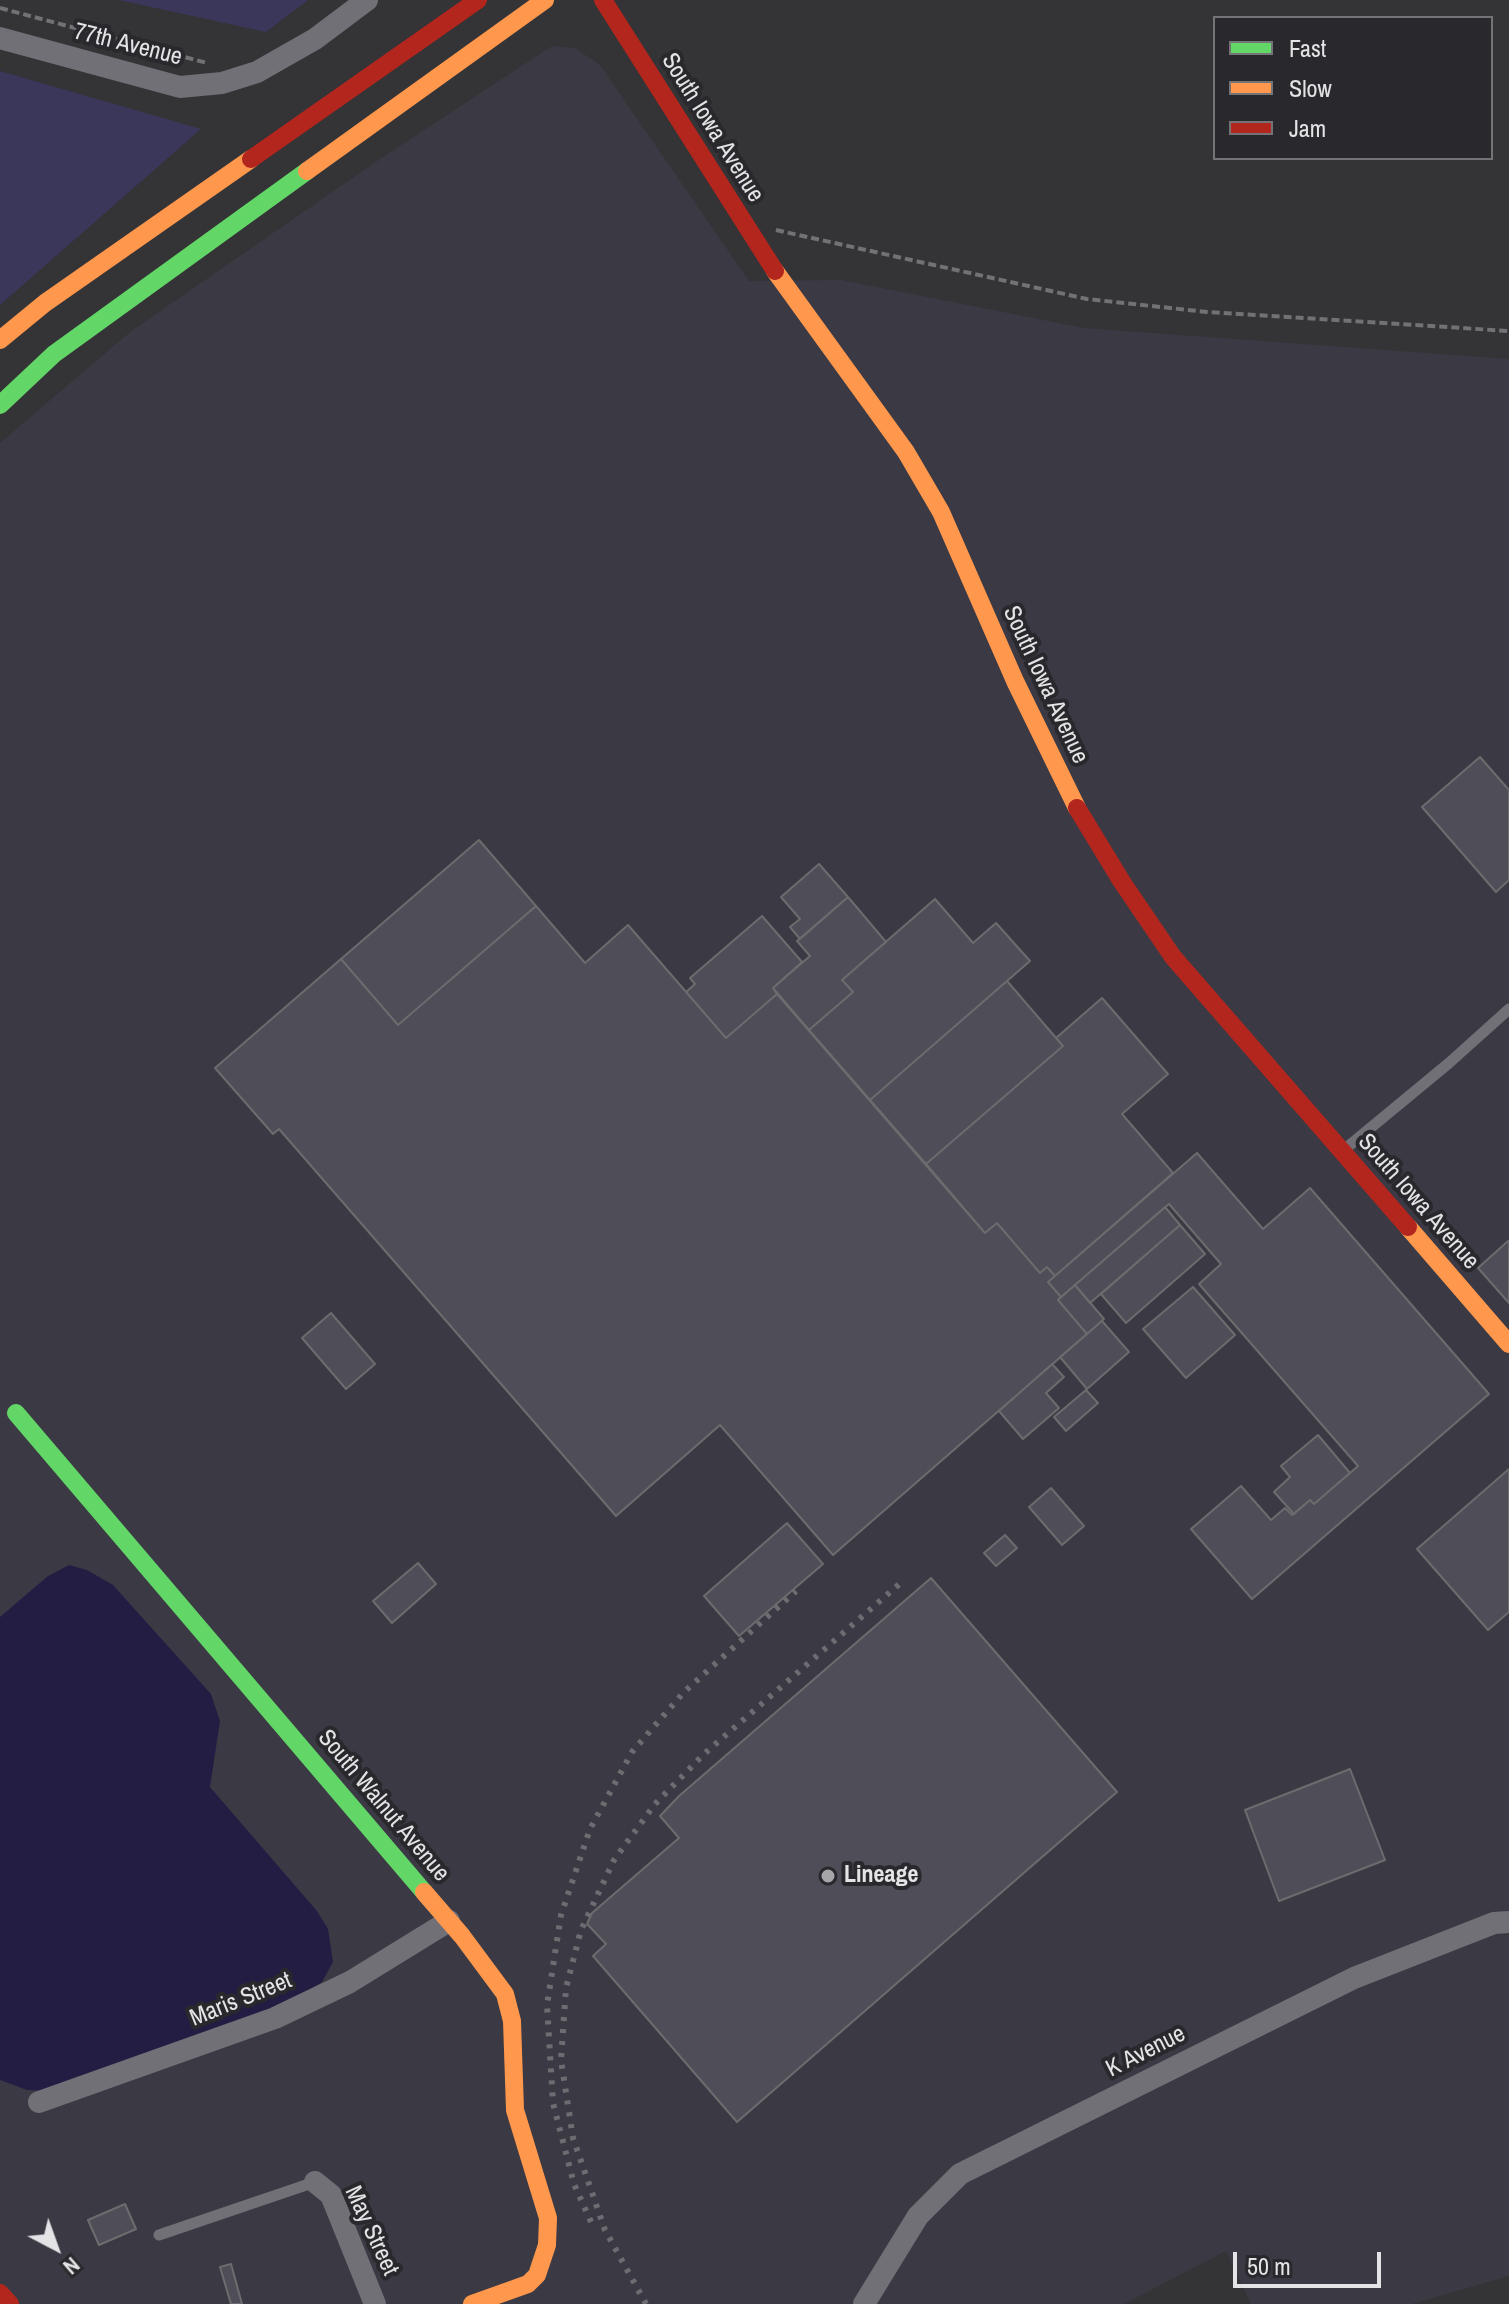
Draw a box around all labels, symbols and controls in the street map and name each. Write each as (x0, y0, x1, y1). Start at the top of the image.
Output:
legend (1213, 16, 1493, 160)
street label: 77th Avenue (71, 18, 185, 72)
text: Fast (1289, 32, 1326, 64)
street label: South Iowa Avenue (655, 48, 769, 208)
text: Slow (1289, 72, 1332, 104)
text: Jam (1289, 112, 1326, 144)
street label: South Iowa Avenue (996, 602, 1094, 768)
street label: South Iowa Avenue (1351, 1128, 1485, 1276)
street label: South Walnut Avenue (311, 1724, 455, 1888)
place label: Lineage (844, 1862, 918, 1890)
marker: Lineage (819, 1867, 837, 1885)
street label: Maris Street (186, 1967, 296, 2033)
street label: K Avenue (1102, 2020, 1190, 2084)
street label: May Street (338, 2182, 404, 2280)
north arrow (16, 2208, 96, 2288)
scale bar (1237, 2236, 1385, 2286)
text: 50 m (1247, 2250, 1291, 2282)
text: N (57, 2251, 87, 2282)

